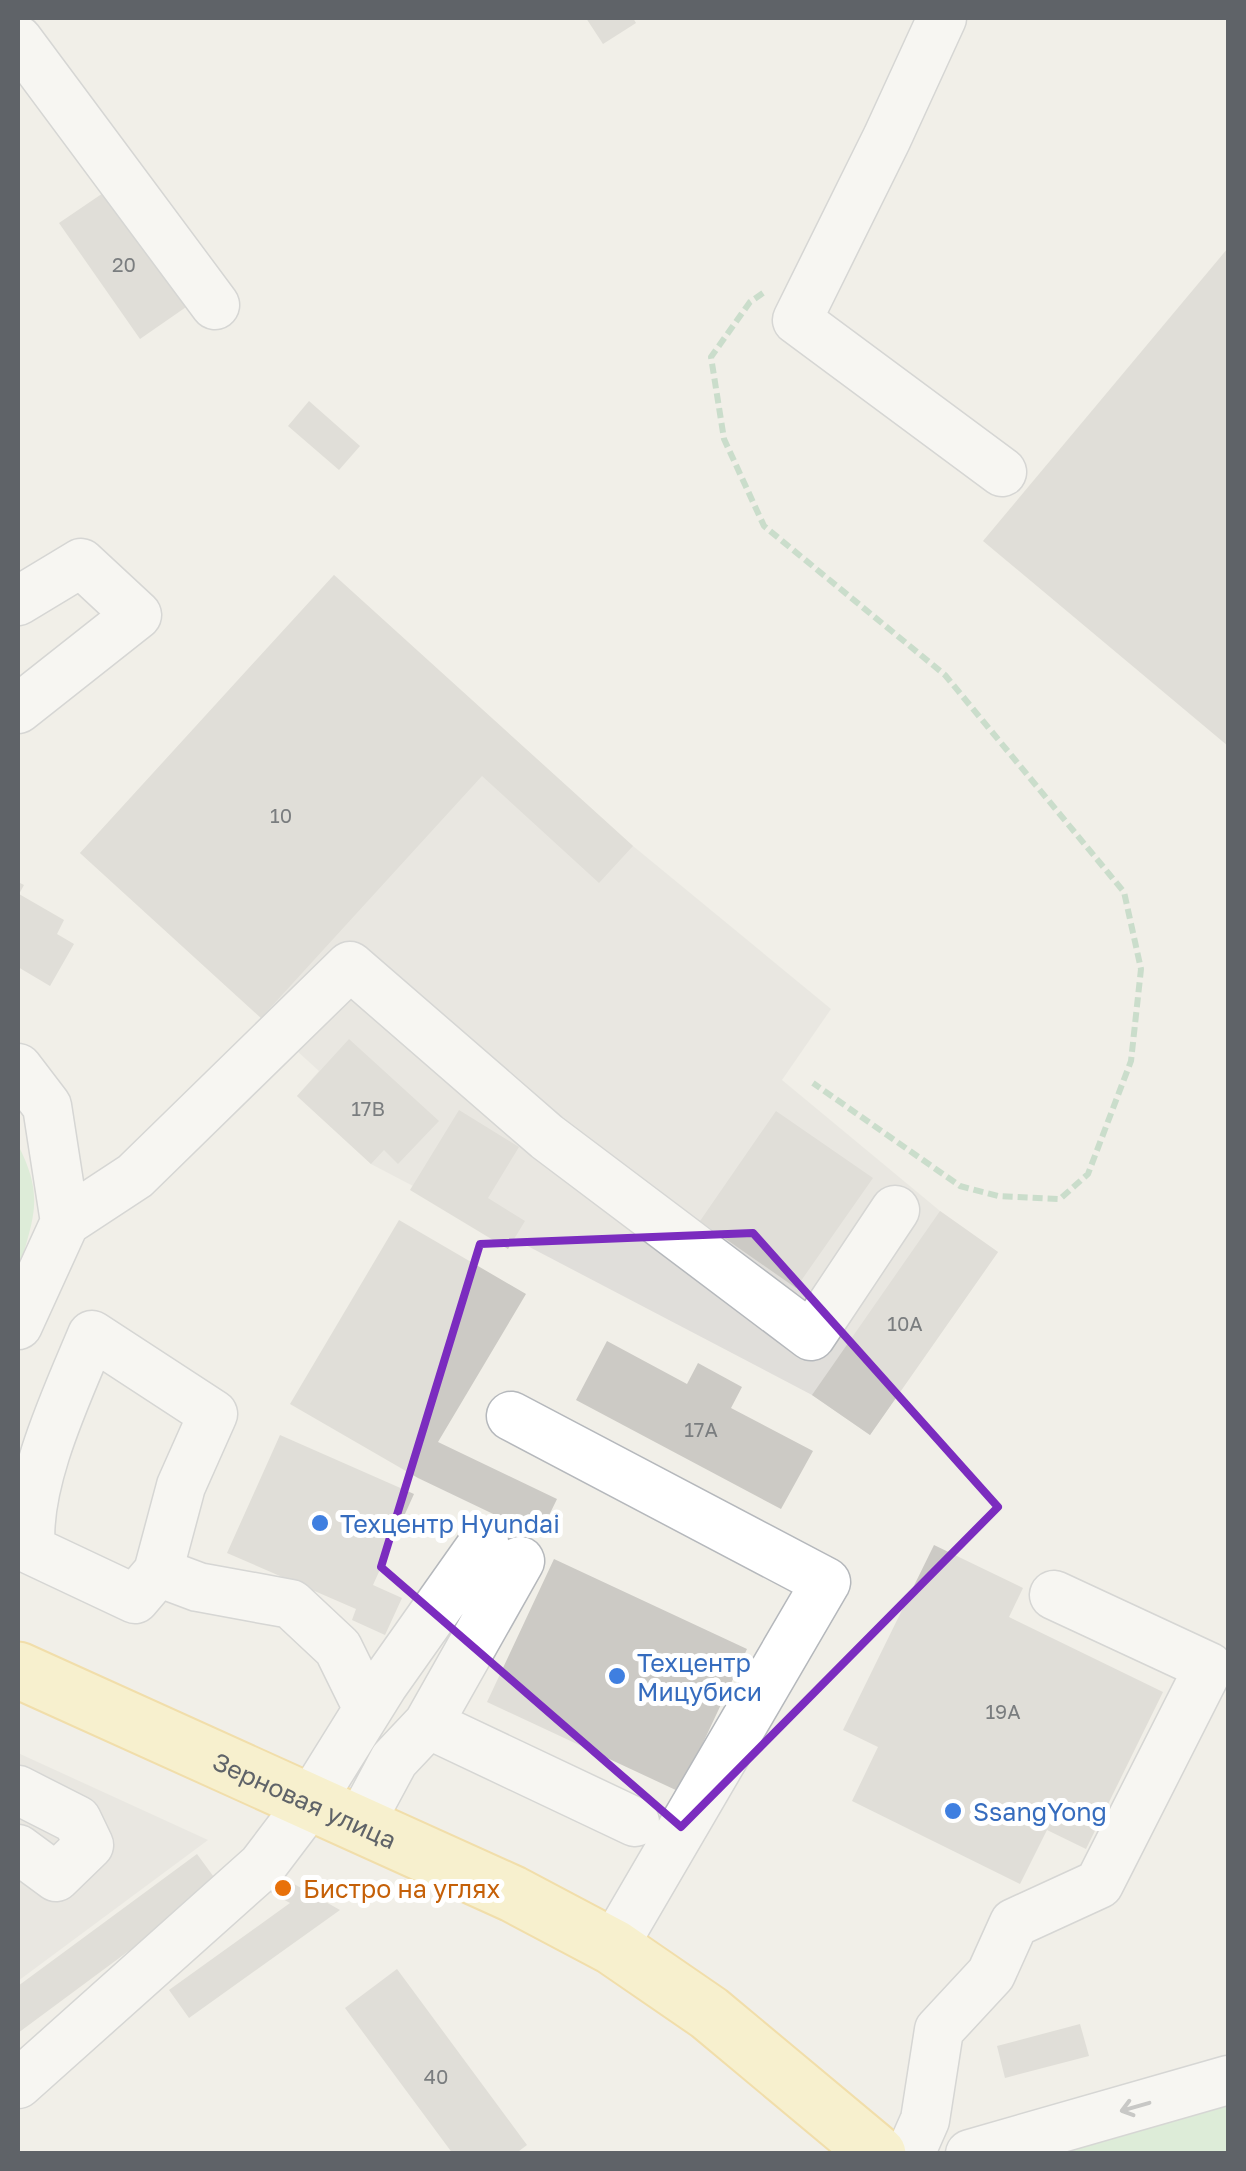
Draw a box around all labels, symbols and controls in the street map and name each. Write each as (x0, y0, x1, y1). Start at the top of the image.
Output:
house number: 20 (112, 252, 136, 276)
house number: 10 (270, 803, 292, 827)
house number: 17В (351, 1096, 385, 1120)
house number: 10А (887, 1311, 923, 1335)
house number: 17А (684, 1417, 718, 1441)
place label: Техцентр Hyundai (340, 1508, 560, 1539)
marker: Техцентр Hyundai (309, 1512, 331, 1534)
place label: Техцентр Мицубиси (637, 1647, 762, 1707)
marker: Техцентр Мицубиси (606, 1665, 628, 1687)
house number: 19А (985, 1699, 1021, 1723)
street label: Зерновая улица (208, 1745, 402, 1855)
place label: SsangYong (973, 1796, 1107, 1827)
marker: SsangYong (942, 1800, 964, 1822)
place label: Бистро на углях (303, 1873, 500, 1904)
marker: Бистро на углях (272, 1877, 294, 1899)
house number: 40 (424, 2064, 448, 2088)
one-way arrow (1120, 2098, 1151, 2117)

